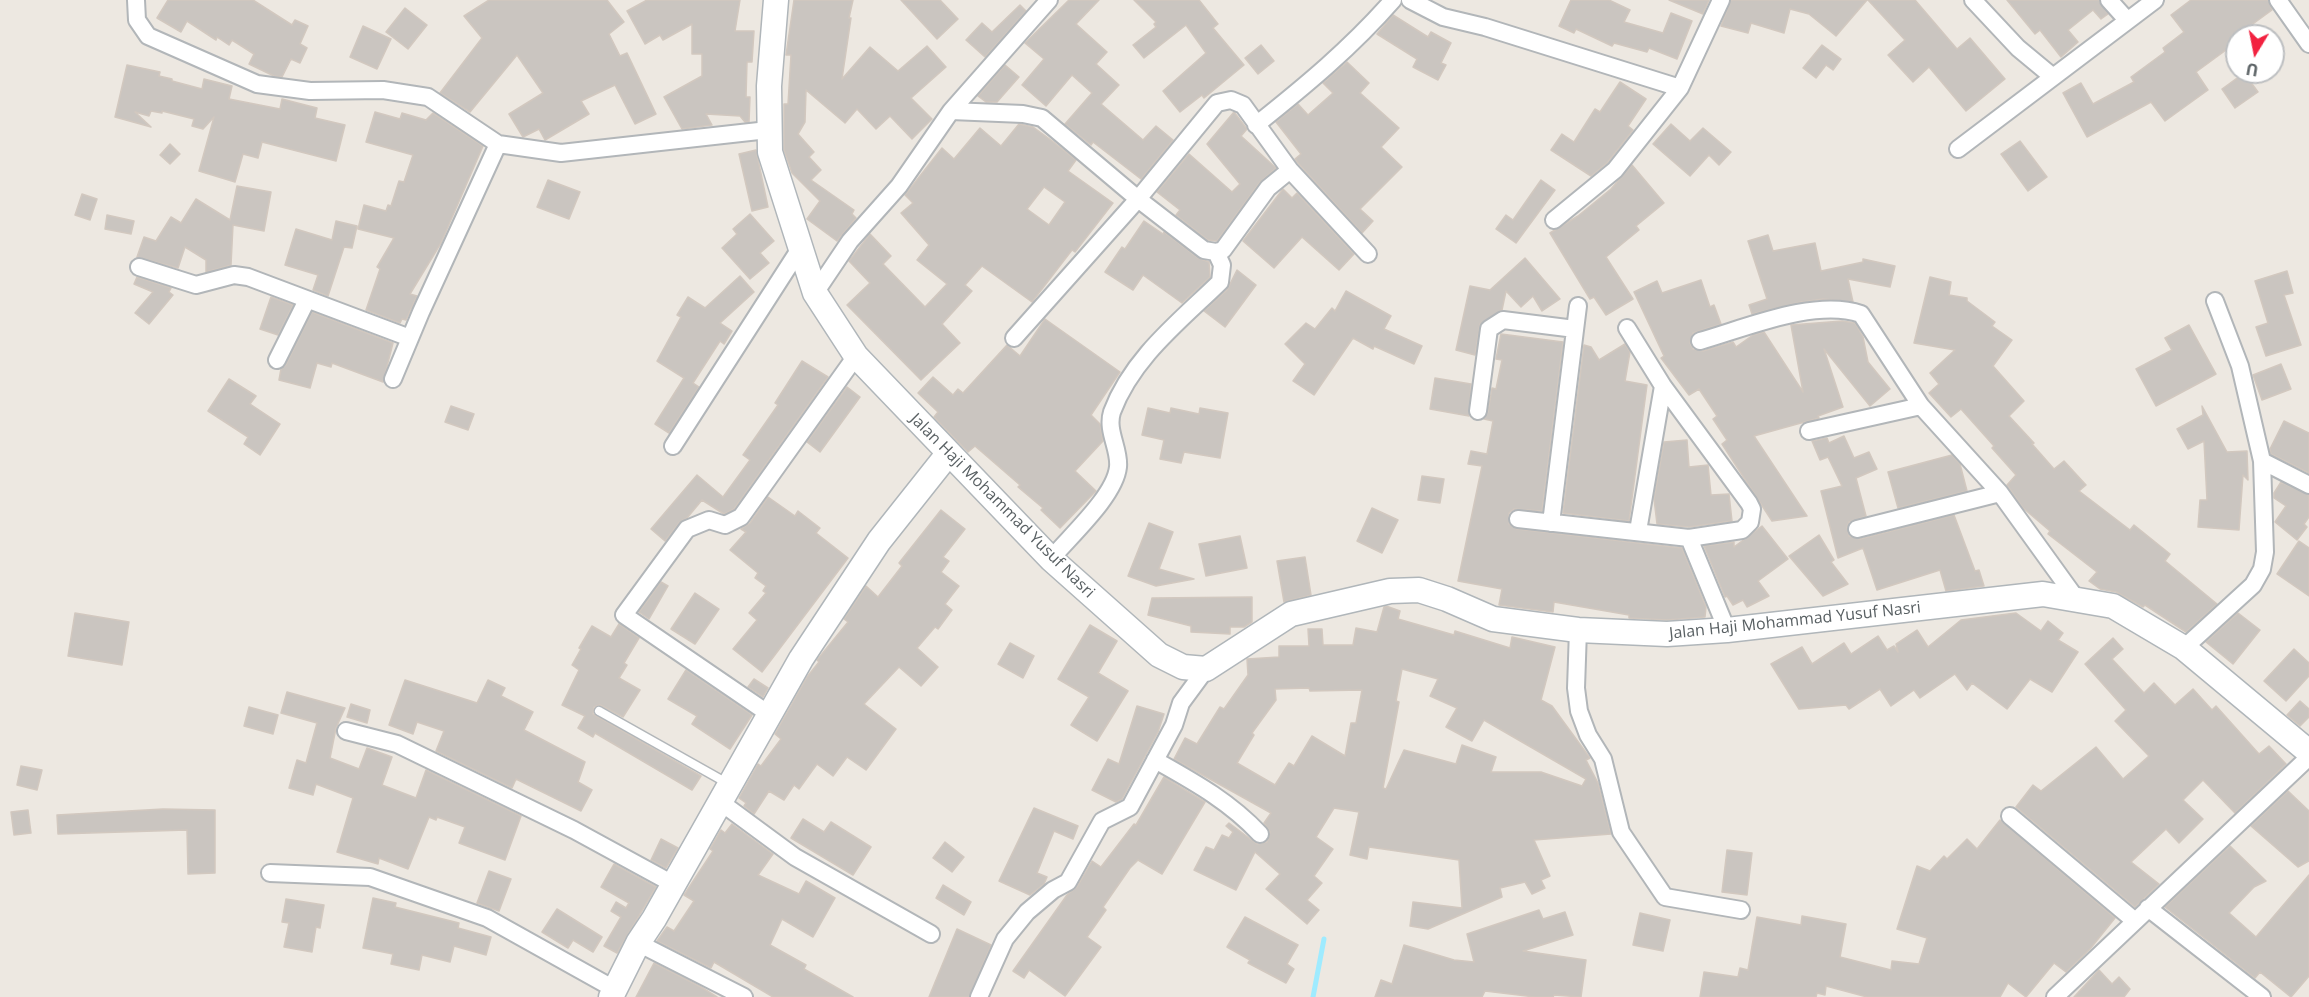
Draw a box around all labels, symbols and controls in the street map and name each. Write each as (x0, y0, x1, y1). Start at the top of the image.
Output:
north arrow (2225, 24, 2285, 84)
text: U (2244, 58, 2260, 82)
street label: Jalan Haji Mohammad Yusuf Nasri (906, 410, 1098, 602)
street label: Jalan Haji Mohammad Yusuf Nasri (1668, 598, 1922, 644)

